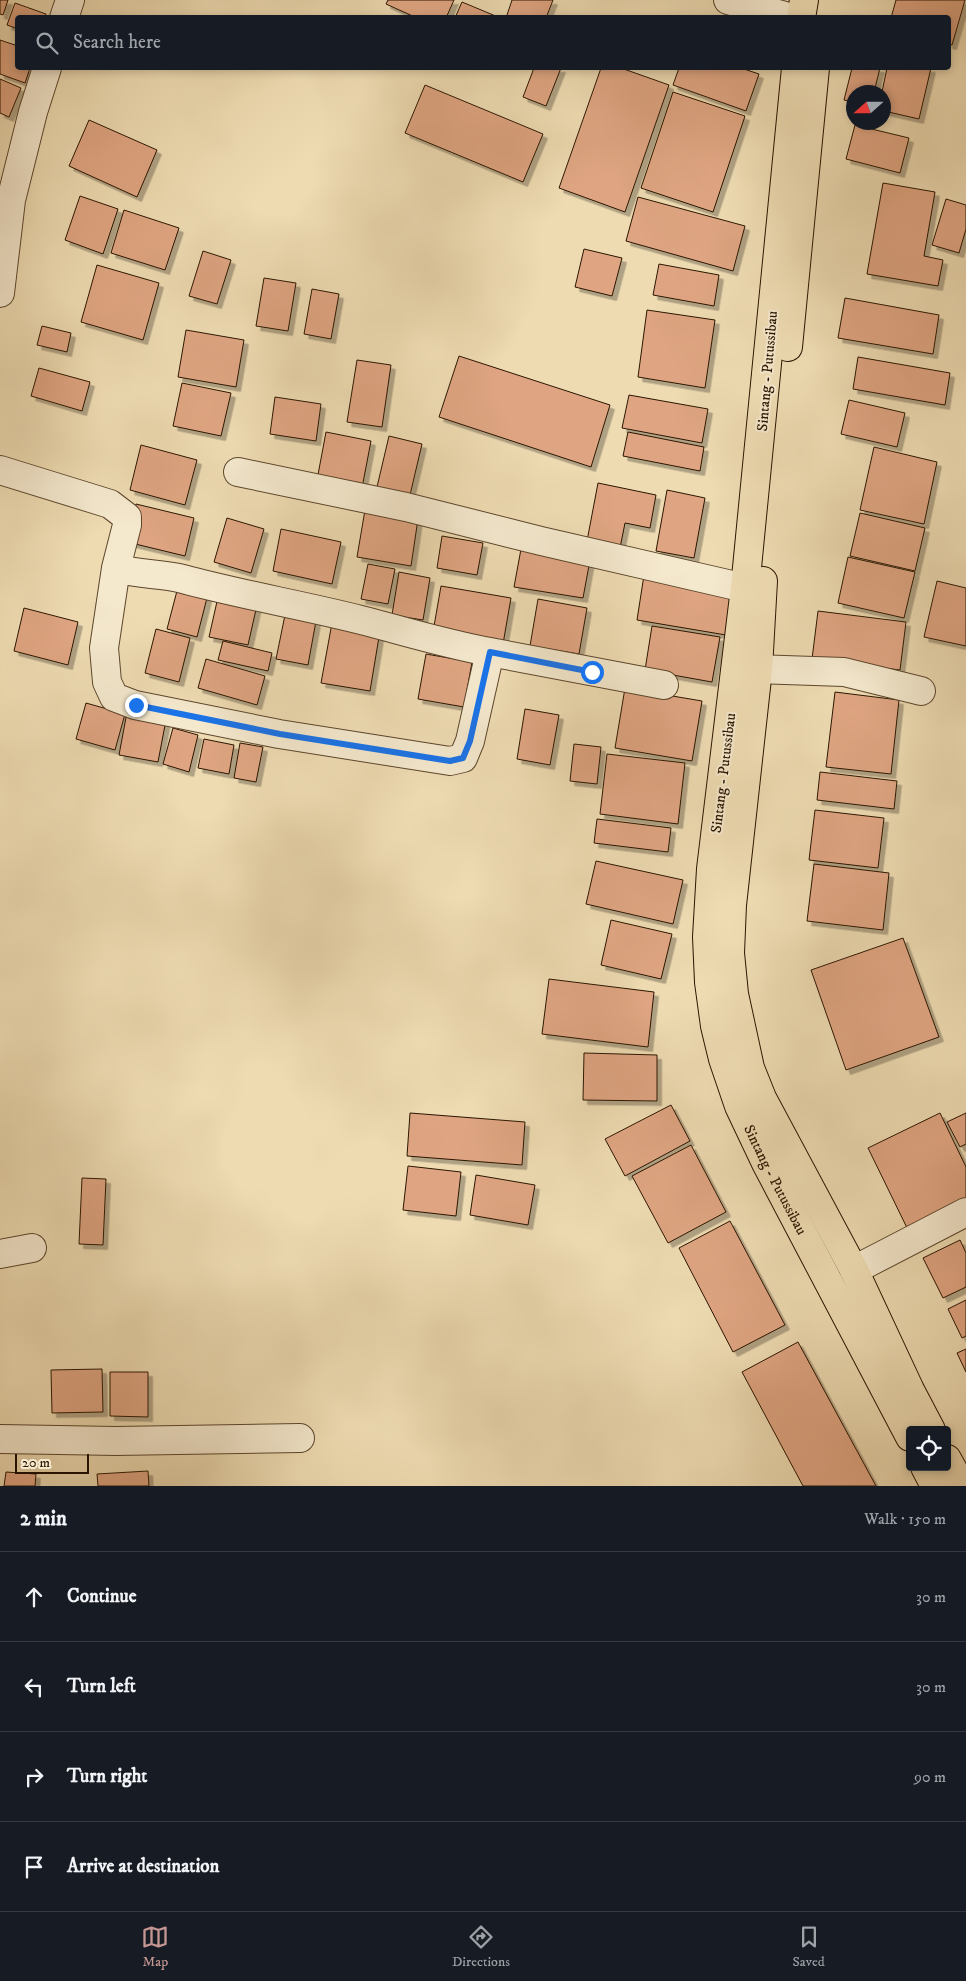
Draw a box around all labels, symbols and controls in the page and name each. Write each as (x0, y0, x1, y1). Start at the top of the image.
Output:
search box (15, 15, 951, 70)
icon: search (33, 29, 61, 57)
text: Search here (73, 31, 161, 54)
north arrow (846, 85, 891, 130)
street label: Sintang - Putussibau (753, 310, 782, 432)
route start (581, 661, 604, 684)
route end (125, 694, 148, 717)
street label: Sintang - Putussibau (707, 712, 740, 834)
street label: Sintang - Putussibau (739, 1122, 811, 1238)
map controls (906, 1426, 951, 1471)
button: locate (906, 1426, 951, 1471)
scale bar (15, 1451, 89, 1474)
text: 20 m (22, 1454, 50, 1472)
text: 2 min (20, 1506, 67, 1532)
text: Walk · 150 m (864, 1509, 946, 1529)
icon: ahead (20, 1583, 48, 1611)
text: Continue (67, 1585, 137, 1608)
text: 30 m (916, 1587, 946, 1607)
icon: left (20, 1673, 48, 1701)
text: Turn left (67, 1675, 136, 1698)
text: 30 m (916, 1677, 946, 1697)
icon: right (20, 1763, 48, 1791)
text: Turn right (67, 1765, 147, 1788)
text: 90 m (914, 1767, 946, 1787)
icon: arrive (20, 1853, 48, 1881)
text: Arrive at destination (67, 1855, 219, 1878)
tab: Map (141, 1923, 169, 1971)
tab: Directions (452, 1923, 510, 1971)
tab: Saved (793, 1923, 825, 1971)

